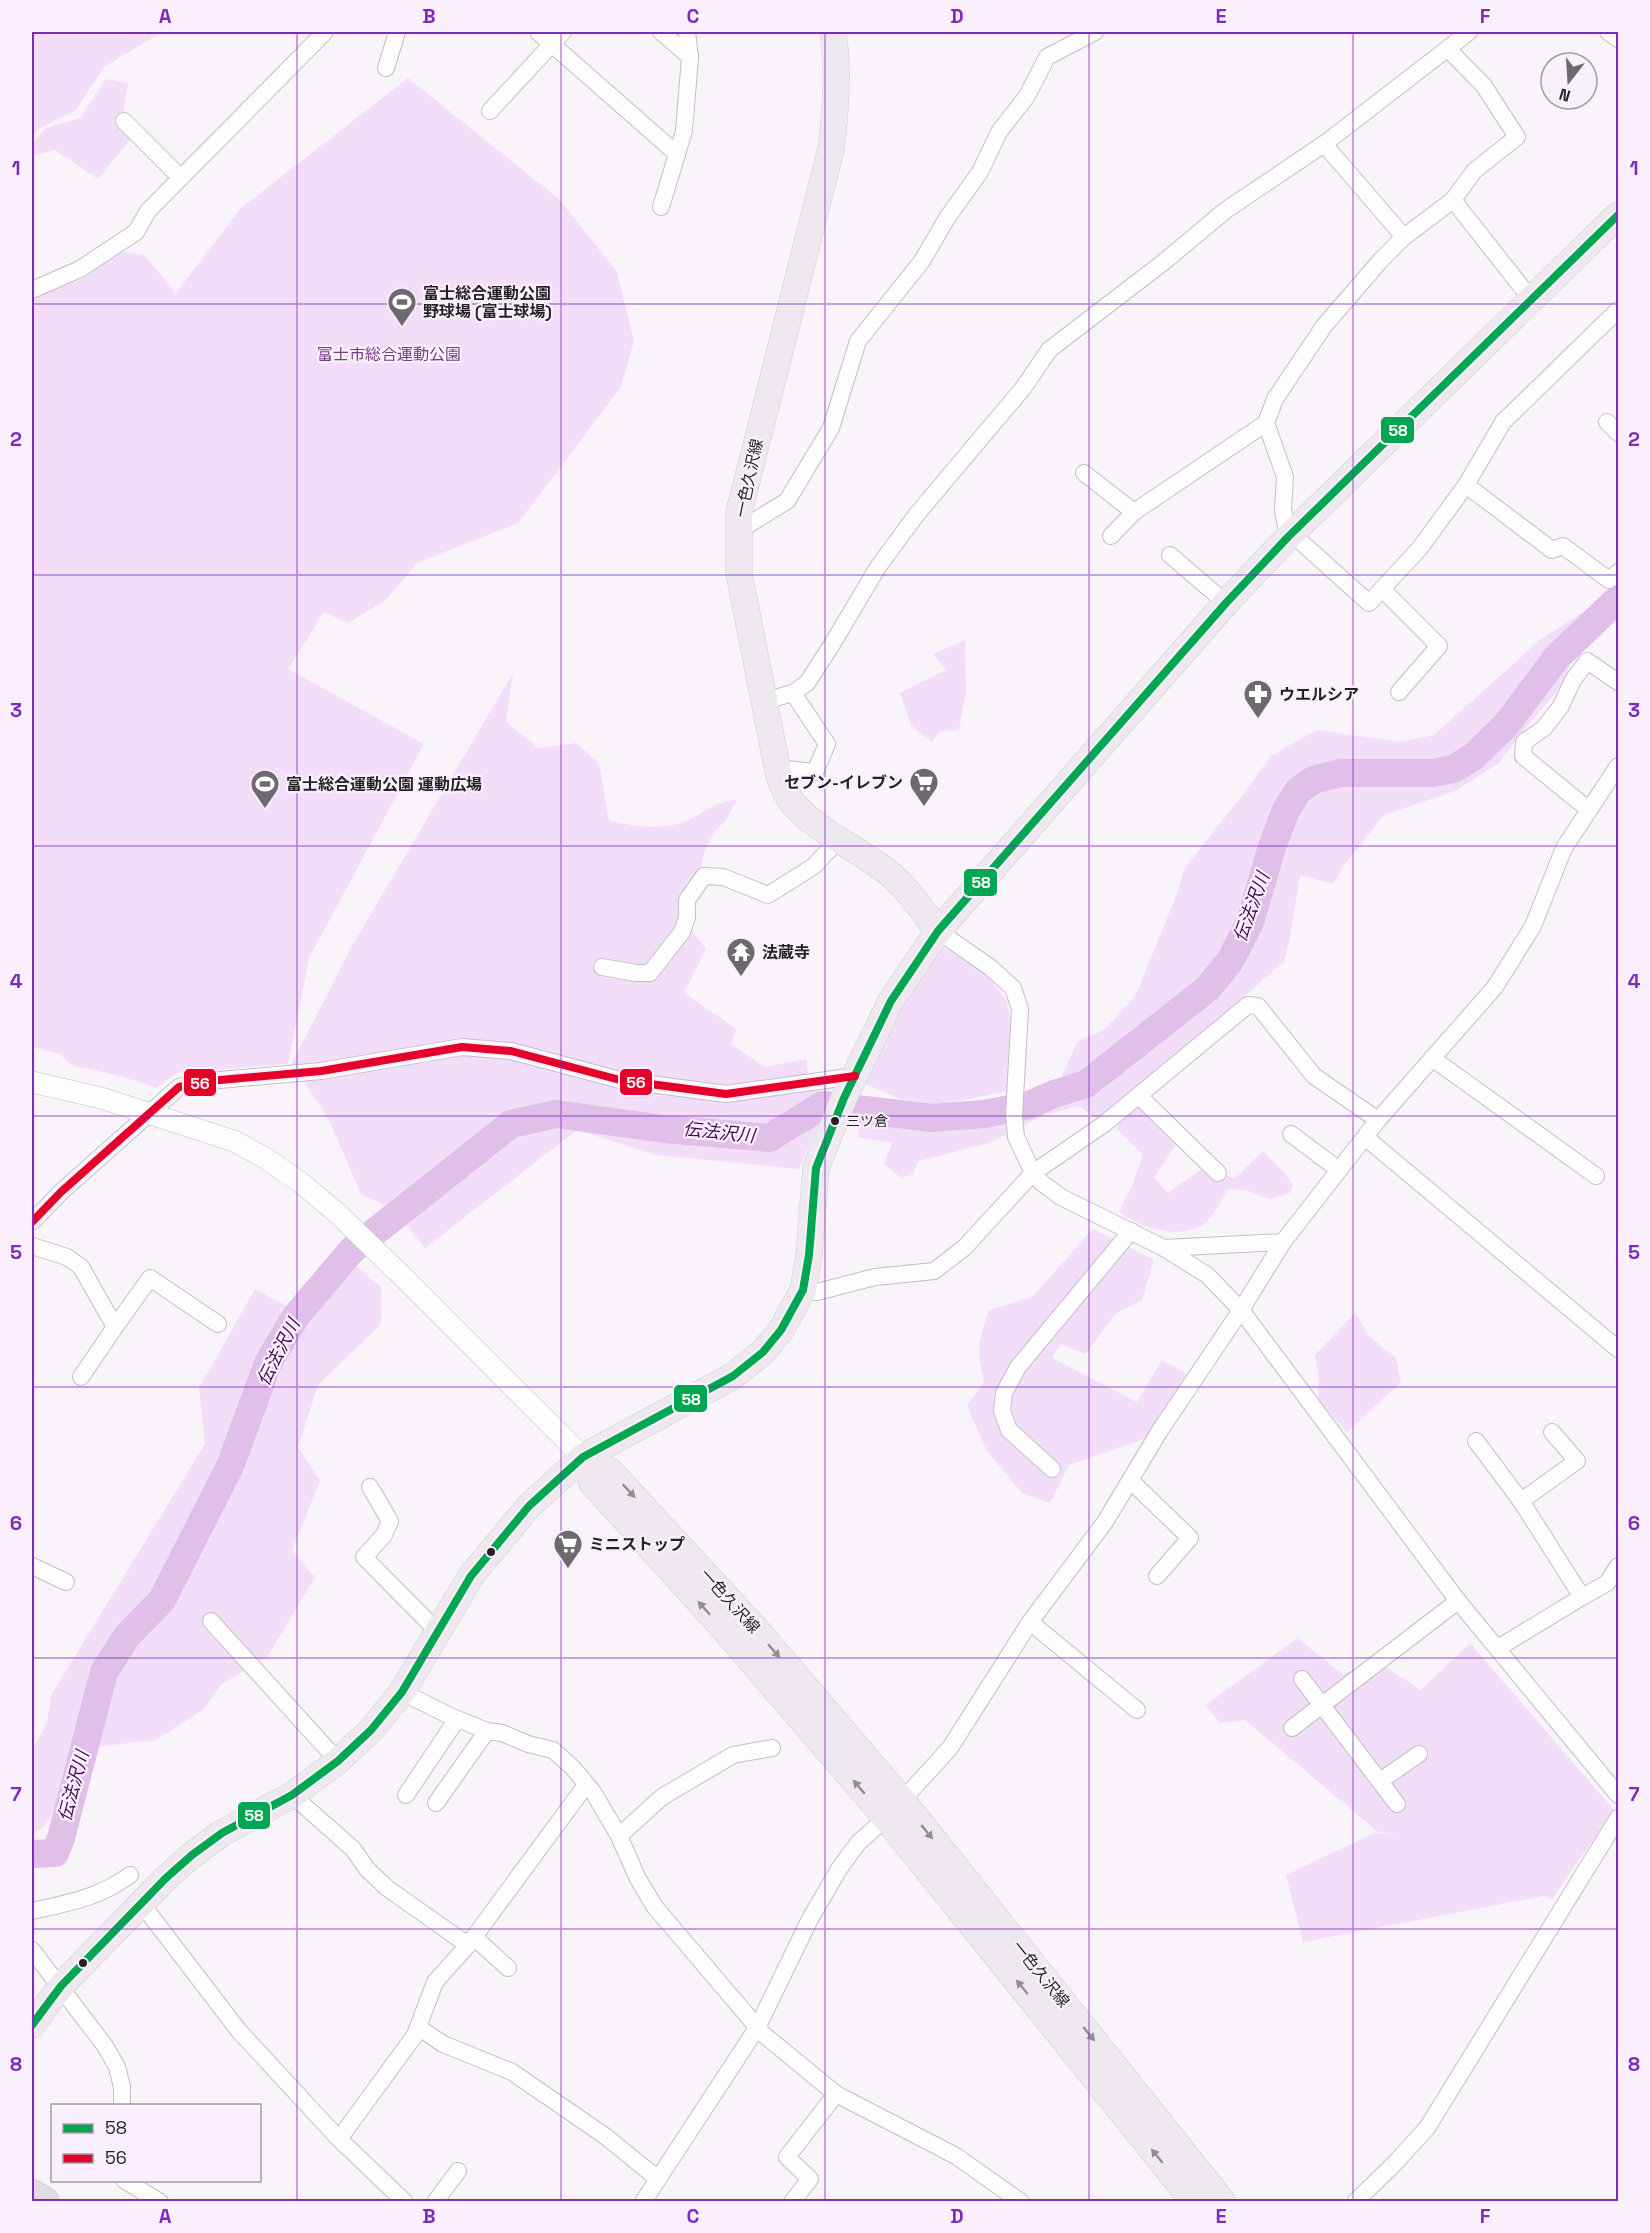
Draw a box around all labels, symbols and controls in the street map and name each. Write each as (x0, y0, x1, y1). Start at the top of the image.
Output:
text: A (159, 3, 172, 29)
text: B (422, 3, 436, 29)
text: C (687, 3, 700, 29)
text: D (950, 3, 964, 29)
text: E (1215, 3, 1227, 29)
text: F (1480, 3, 1491, 29)
north arrow (1539, 51, 1599, 111)
text: N (1557, 83, 1573, 106)
text: 1 (11, 155, 21, 181)
text: 1 (1629, 155, 1639, 181)
place label: 富士総合運動公園 野球場 (富士球場) (423, 283, 552, 322)
sports icon: 富士総合運動公園 野球場 (富士球場) (386, 286, 418, 328)
park label: 富士市総合運動公園 (317, 344, 461, 365)
line badge: 58 (1380, 416, 1415, 444)
text: 58 (1388, 420, 1408, 441)
text: 2 (10, 426, 22, 452)
text: 2 (1628, 426, 1640, 452)
street label: 一色久沢線 (730, 437, 768, 519)
pharmacy icon: ウエルシア (1242, 678, 1274, 720)
place label: ウエルシア (1279, 684, 1359, 705)
text: 3 (10, 697, 22, 723)
text: 3 (1628, 697, 1640, 723)
supermarket icon: セブン-イレブン (908, 766, 940, 808)
sports icon: 富士総合運動公園 運動広場 (249, 768, 281, 810)
place label: セブン-イレブン (784, 772, 903, 793)
place label: 富士総合運動公園 運動広場 (286, 774, 482, 795)
water label: 伝法沢川 (1228, 867, 1275, 945)
line badge: 58 (963, 868, 998, 897)
text: 58 (971, 872, 991, 893)
temple icon: 法蔵寺 (725, 936, 757, 978)
place label: 法蔵寺 (762, 942, 810, 963)
text: 4 (10, 968, 23, 994)
text: 4 (1628, 968, 1641, 994)
line badge: 56 (183, 1068, 217, 1097)
line badge: 56 (619, 1068, 653, 1096)
text: 56 (626, 1072, 646, 1093)
text: 56 (190, 1073, 210, 1094)
place label: 三ツ倉 (846, 1112, 888, 1130)
marker: 三ツ倉 (829, 1115, 841, 1127)
water label: 伝法沢川 (682, 1117, 758, 1147)
text: 5 (10, 1239, 22, 1265)
text: 5 (1628, 1239, 1640, 1265)
water label: 伝法沢川 (251, 1313, 305, 1389)
line badge: 58 (673, 1384, 708, 1413)
text: 58 (681, 1389, 701, 1410)
one-way arrow (622, 1484, 636, 1499)
text: 6 (10, 1510, 22, 1536)
text: 6 (1628, 1510, 1640, 1536)
supermarket icon: ミニストップ (552, 1528, 584, 1570)
place label: ミニストップ (589, 1534, 685, 1555)
unlabelled marker (485, 1546, 497, 1558)
street label: 一色久沢線 (695, 1564, 765, 1638)
one-way arrow (698, 1601, 711, 1616)
one-way arrow (768, 1643, 781, 1659)
water label: 伝法沢川 (53, 1746, 94, 1824)
one-way arrow (853, 1780, 866, 1795)
text: 7 (10, 1781, 22, 1807)
text: 7 (1628, 1781, 1640, 1807)
line badge: 58 (237, 1801, 271, 1830)
text: 58 (244, 1805, 264, 1826)
one-way arrow (921, 1824, 934, 1840)
street label: 一色久沢線 (1008, 1936, 1074, 2012)
unlabelled marker (77, 1957, 89, 1969)
one-way arrow (1016, 1980, 1028, 1995)
one-way arrow (1082, 2026, 1094, 2041)
text: 8 (10, 2051, 22, 2077)
text: 8 (1628, 2051, 1640, 2077)
legend (51, 2104, 261, 2182)
text: 58 (105, 2116, 127, 2139)
text: 56 (105, 2146, 127, 2169)
one-way arrow (1151, 2148, 1164, 2164)
text: A (159, 2203, 172, 2229)
text: B (422, 2203, 436, 2229)
text: C (687, 2203, 700, 2229)
text: D (950, 2203, 964, 2229)
text: E (1215, 2203, 1227, 2229)
text: F (1480, 2203, 1491, 2229)

